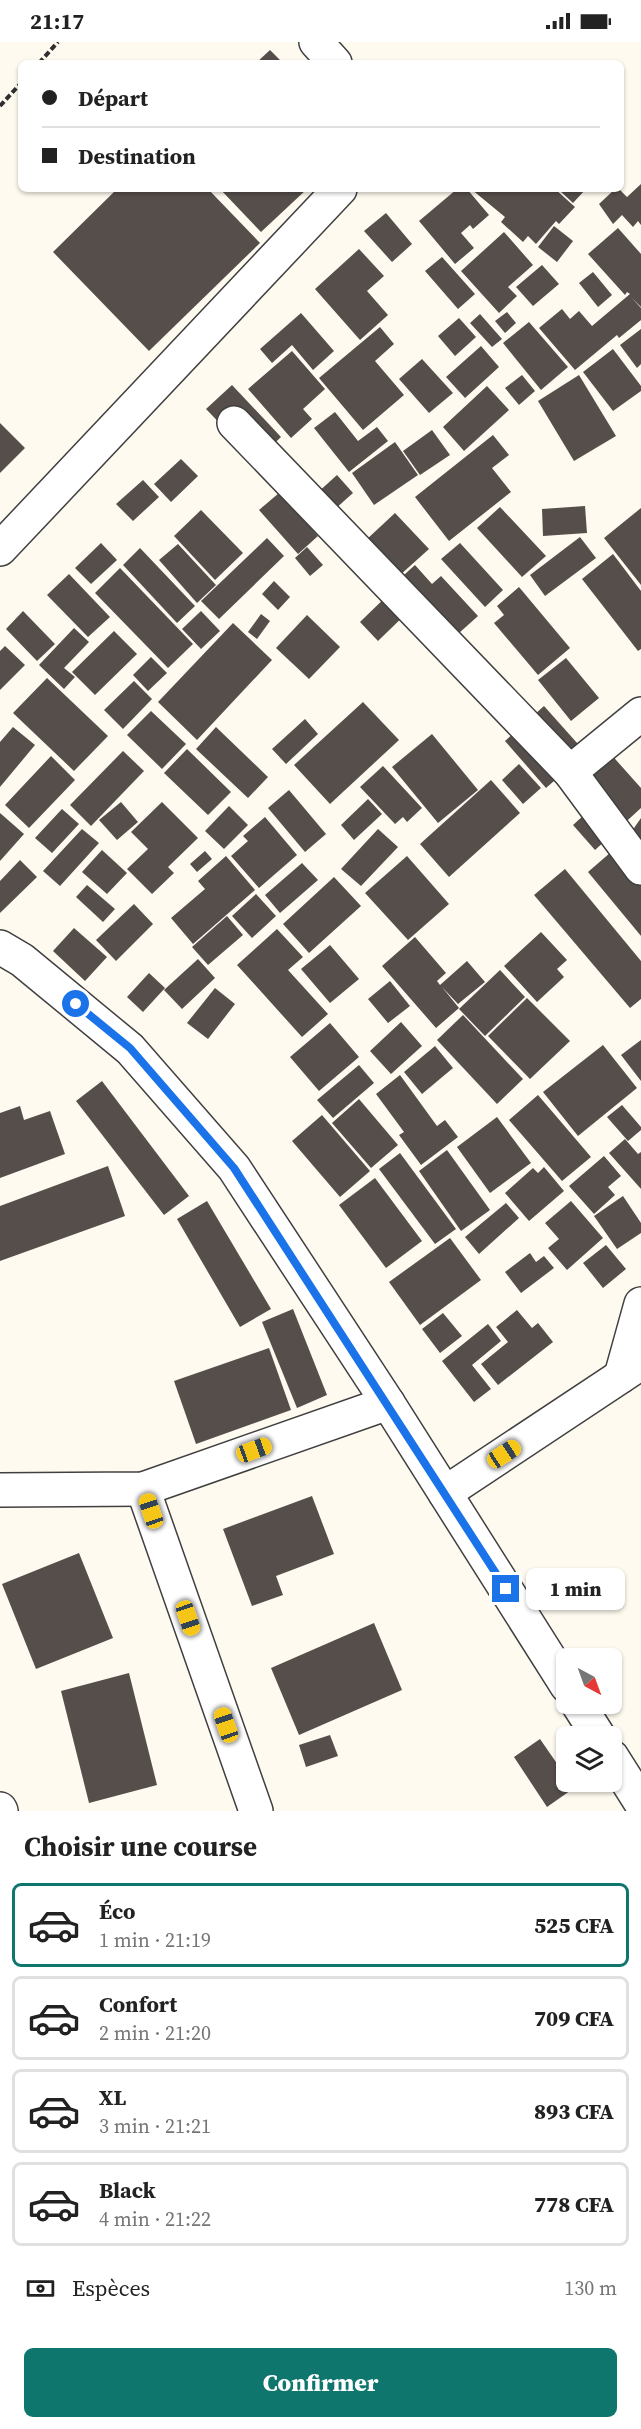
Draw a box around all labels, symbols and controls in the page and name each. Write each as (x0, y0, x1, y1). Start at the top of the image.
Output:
text: 21:17 (30, 6, 84, 36)
text: Départ (78, 83, 148, 113)
text: Destination (78, 141, 196, 171)
route start (62, 990, 89, 1017)
car (234, 1435, 274, 1465)
car (484, 1437, 524, 1471)
car (137, 1491, 165, 1531)
callout: 1 min (527, 1568, 626, 1610)
route end (492, 1575, 519, 1602)
text: 1 min (549, 1575, 602, 1603)
car (174, 1598, 202, 1638)
north arrow (556, 1648, 622, 1714)
map controls (556, 1648, 622, 1792)
car (212, 1705, 240, 1745)
button: layers (556, 1726, 622, 1792)
text: Choisir une course (24, 1828, 257, 1865)
text: Éco (99, 1896, 136, 1926)
icon: car (27, 1898, 81, 1952)
text: 525 CFA (534, 1910, 614, 1940)
text: 1 min · 21:19 (99, 1926, 211, 1954)
text: Confort (99, 1989, 177, 2019)
icon: car (27, 1991, 81, 2045)
text: 709 CFA (534, 2003, 614, 2033)
text: 2 min · 21:20 (99, 2019, 211, 2047)
text: XL (99, 2082, 126, 2112)
icon: car (27, 2084, 81, 2138)
text: 893 CFA (534, 2096, 614, 2126)
text: 3 min · 21:21 (99, 2112, 211, 2140)
text: Black (99, 2175, 156, 2205)
icon: car (27, 2177, 81, 2231)
text: 778 CFA (534, 2189, 614, 2219)
text: 4 min · 21:22 (99, 2205, 211, 2233)
icon: cash (24, 2272, 57, 2305)
text: Espèces (72, 2273, 150, 2303)
text: 130 m (564, 2274, 617, 2302)
button: Confirmer (24, 2348, 617, 2417)

